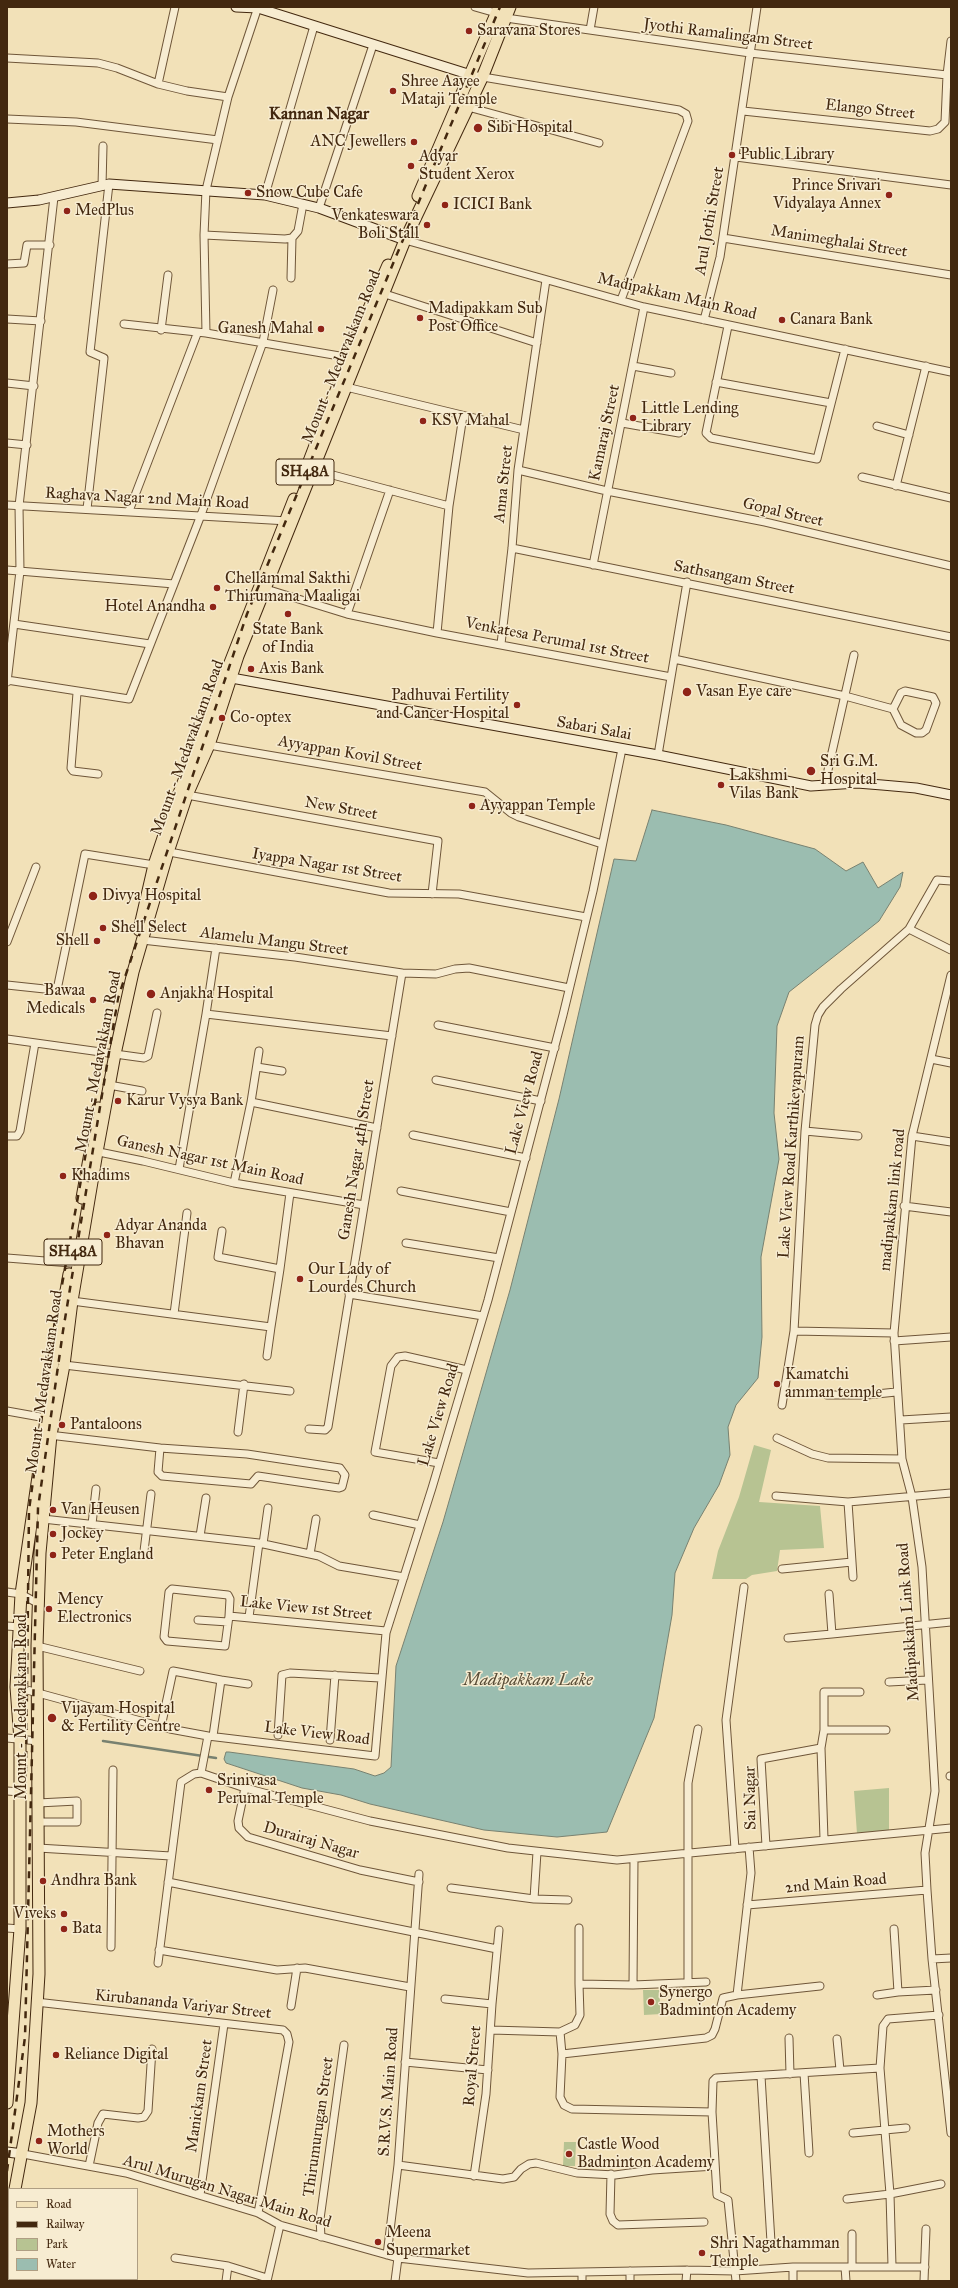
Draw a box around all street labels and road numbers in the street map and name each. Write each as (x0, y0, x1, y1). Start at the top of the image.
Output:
street label: Jyothi Ramalingam Street (642, 15, 814, 55)
street label: Elango Street (824, 96, 916, 124)
street label: Arul Jothi Street (691, 165, 729, 277)
street label: Manimeghalai Street (769, 222, 909, 262)
street label: Mount - Medavakkam Road (298, 267, 386, 447)
street label: Madipakkam Main Road (596, 269, 758, 325)
street label: Kamaraj Street (585, 383, 625, 483)
street label: Anna Street (490, 444, 518, 524)
road number: SH48A (276, 459, 334, 485)
street label: Raghava Nagar 2nd Main Road (44, 484, 250, 514)
street label: Gopal Street (741, 494, 825, 532)
street label: Sathsangam Street (672, 557, 796, 599)
street label: Venkatesa Perumal 1st Street (463, 614, 651, 668)
street label: Mount - Medavakkam Road (147, 658, 229, 838)
street label: Sabari Salai (555, 713, 633, 745)
street label: Ayyappan Kovil Street (277, 732, 423, 776)
street label: New Street (303, 793, 379, 825)
street label: Iyappa Nagar 1st Street (251, 845, 403, 887)
street label: Alamelu Mangu Street (199, 923, 349, 961)
street label: Mount - Medavakkam Road (72, 969, 126, 1155)
street label: Lake View Road Karthikeyapuram (775, 1035, 809, 1259)
street label: Lake View Road (502, 1049, 548, 1157)
street label: Ganesh Nagar 4th Street (335, 1078, 379, 1242)
street label: madipakkam link road (876, 1128, 910, 1272)
street label: Ganesh Nagar 1st Main Road (115, 1132, 305, 1190)
road number: SH48A (44, 1239, 102, 1265)
street label: Mount - Medavakkam Road (23, 1289, 67, 1475)
street label: Lake View Road (414, 1361, 464, 1469)
street label: Madipakkam Link Road (894, 1542, 924, 1702)
street label: Lake View 1st Street (239, 1592, 373, 1626)
street label: Mount - Medavakkam Road (12, 1614, 32, 1800)
street label: Lake View Road (263, 1718, 371, 1750)
street label: Sai Nagar (741, 1766, 761, 1830)
street label: Durairaj Nagar (261, 1818, 361, 1864)
street label: 2nd Main Road (784, 1870, 888, 1898)
street label: Kirubananda Variyar Street (94, 1986, 272, 2024)
street label: Royal Street (460, 2025, 486, 2107)
street label: S.R.V.S. Main Road (375, 2027, 403, 2157)
street label: Manickam Street (183, 2038, 217, 2154)
street label: Thirumurugan Street (300, 2056, 338, 2198)
street label: Arul Murugan Nagar Main Road (121, 2151, 333, 2233)

